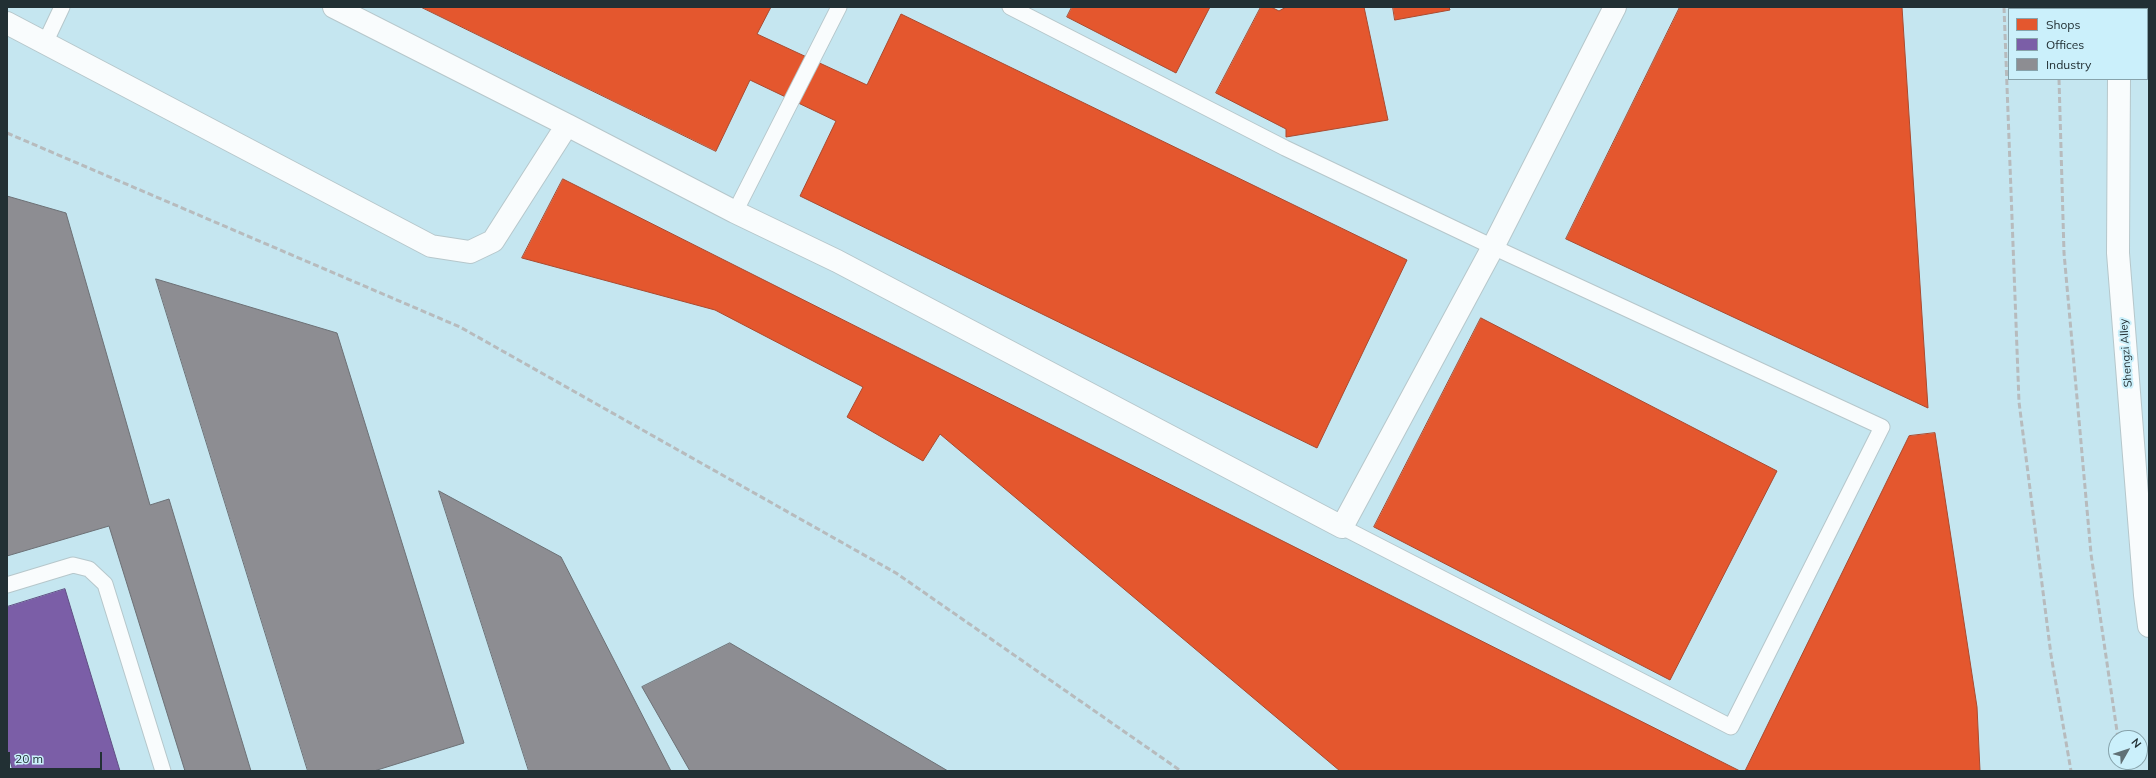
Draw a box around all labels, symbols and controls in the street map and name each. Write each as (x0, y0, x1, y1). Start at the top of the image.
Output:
legend (2008, 8, 2148, 80)
text: Shops (2046, 17, 2081, 32)
text: Offices (2046, 37, 2084, 52)
text: Industry (2046, 57, 2091, 72)
street label: Shengzi Alley (2117, 318, 2135, 388)
north arrow (2108, 730, 2148, 770)
text: N (2128, 735, 2145, 751)
scale bar (10, 744, 104, 770)
text: 20 m (15, 751, 43, 766)

